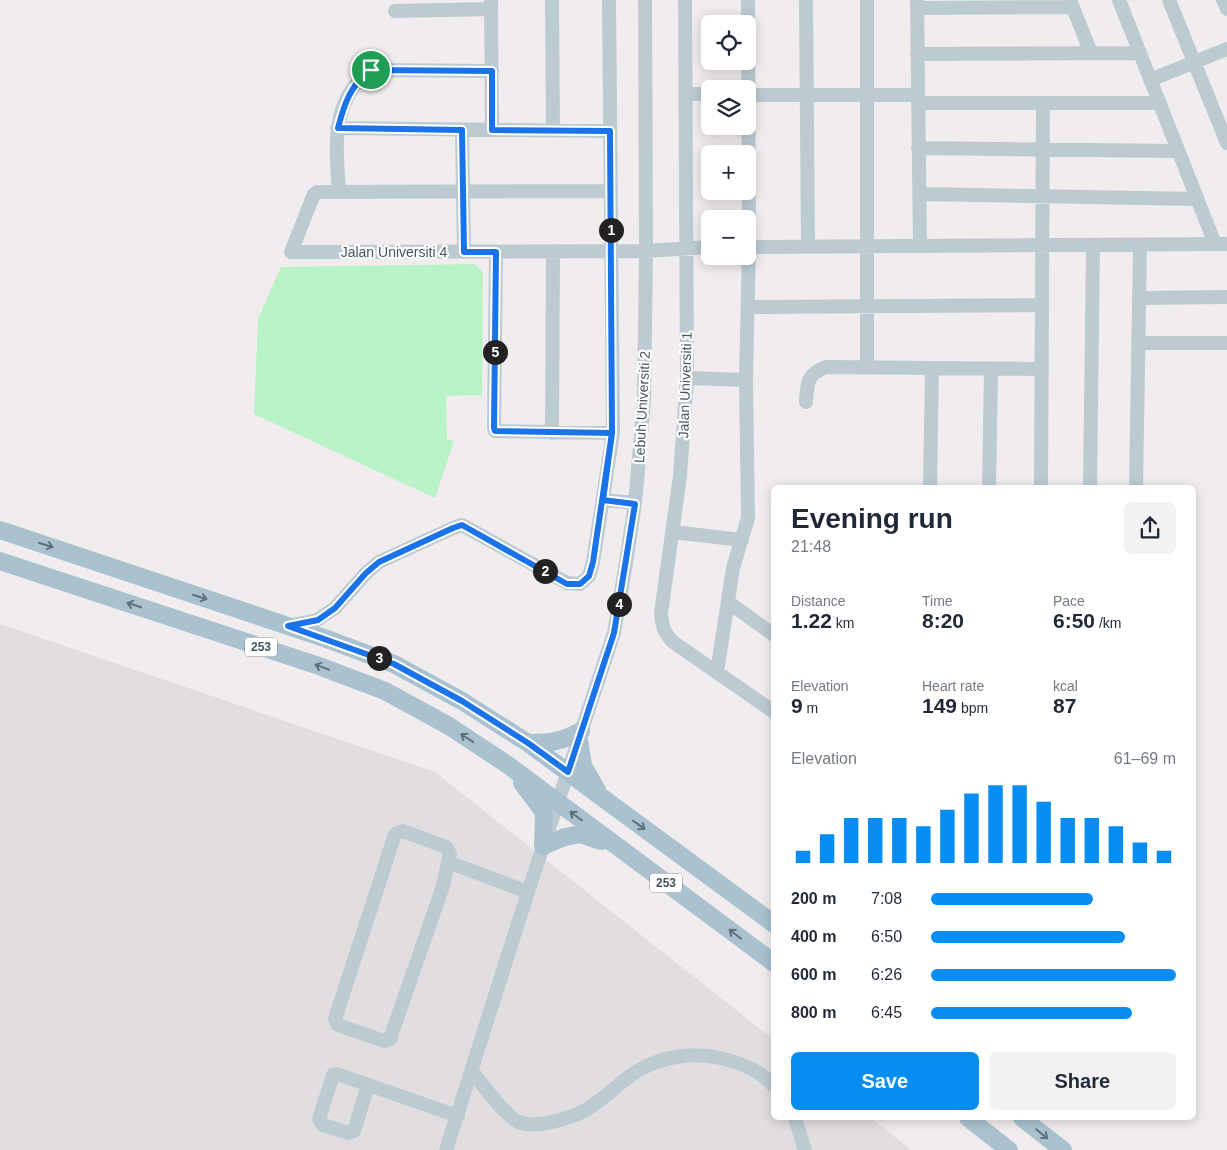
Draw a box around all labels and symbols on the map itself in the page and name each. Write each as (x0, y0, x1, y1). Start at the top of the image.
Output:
pin (350, 49, 392, 91)
pin: 1 (598, 218, 624, 242)
street label: Jalan Universiti 4 (341, 244, 448, 260)
street label: Jalan Universiti 1 (675, 331, 695, 439)
pin: 5 (482, 340, 508, 364)
street label: Lebuh Universiti 2 (631, 350, 653, 463)
one-way arrow (38, 541, 54, 551)
pin: 2 (532, 558, 558, 584)
one-way arrow (192, 592, 208, 602)
pin: 4 (606, 592, 632, 616)
one-way arrow (127, 600, 143, 609)
road number: 253 (245, 638, 277, 656)
pin: 3 (366, 646, 392, 670)
one-way arrow (315, 662, 330, 671)
one-way arrow (461, 733, 475, 743)
one-way arrow (570, 811, 583, 822)
one-way arrow (632, 819, 645, 830)
road number: 253 (650, 874, 682, 892)
one-way arrow (729, 929, 742, 940)
one-way arrow (1036, 1128, 1049, 1139)

